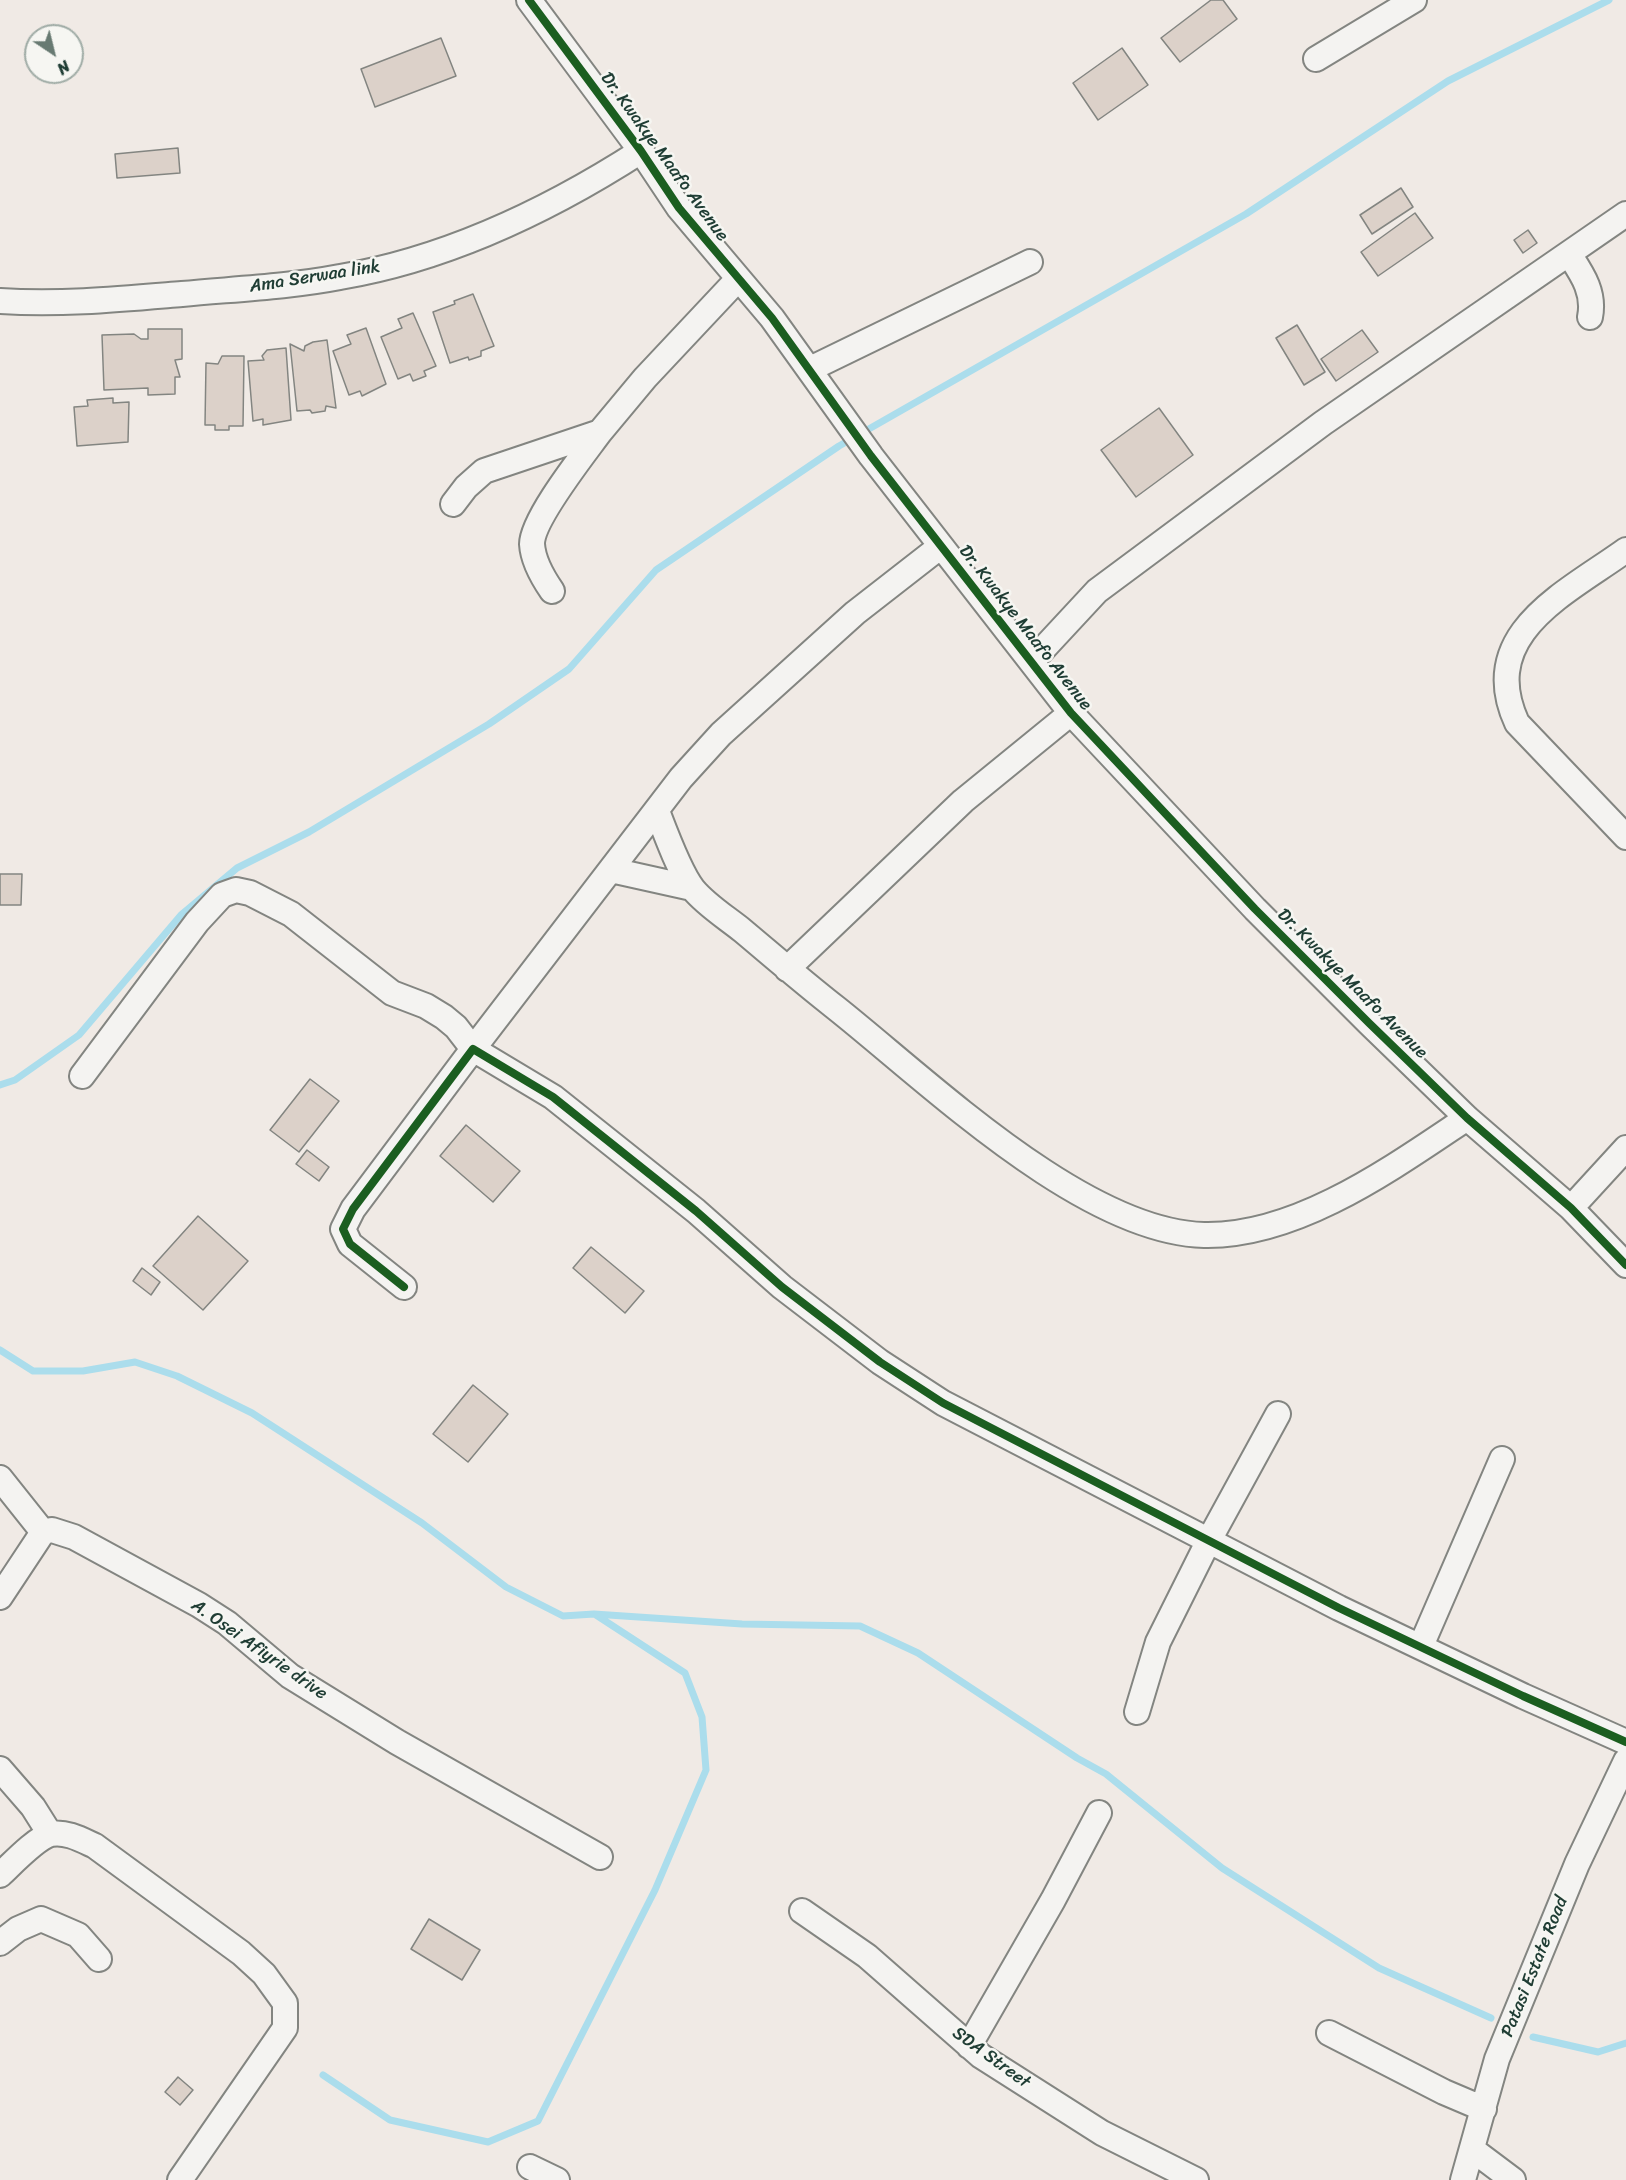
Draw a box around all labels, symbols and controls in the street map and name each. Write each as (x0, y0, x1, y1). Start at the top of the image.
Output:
north arrow (24, 24, 84, 84)
text: N (51, 52, 76, 83)
street label: Dr. Kwakye Maafo Avenue (595, 68, 733, 246)
street label: Ama Serwaa link (248, 256, 382, 298)
street label: Dr. Kwakye Maafo Avenue (954, 541, 1096, 715)
street label: Dr. Kwakye Maafo Avenue (1272, 904, 1432, 1064)
street label: A. Osei Afiyrie drive (187, 1595, 331, 1705)
street label: Patasi Estate Road (1497, 1894, 1573, 2040)
street label: SDA Street (948, 2023, 1034, 2093)

